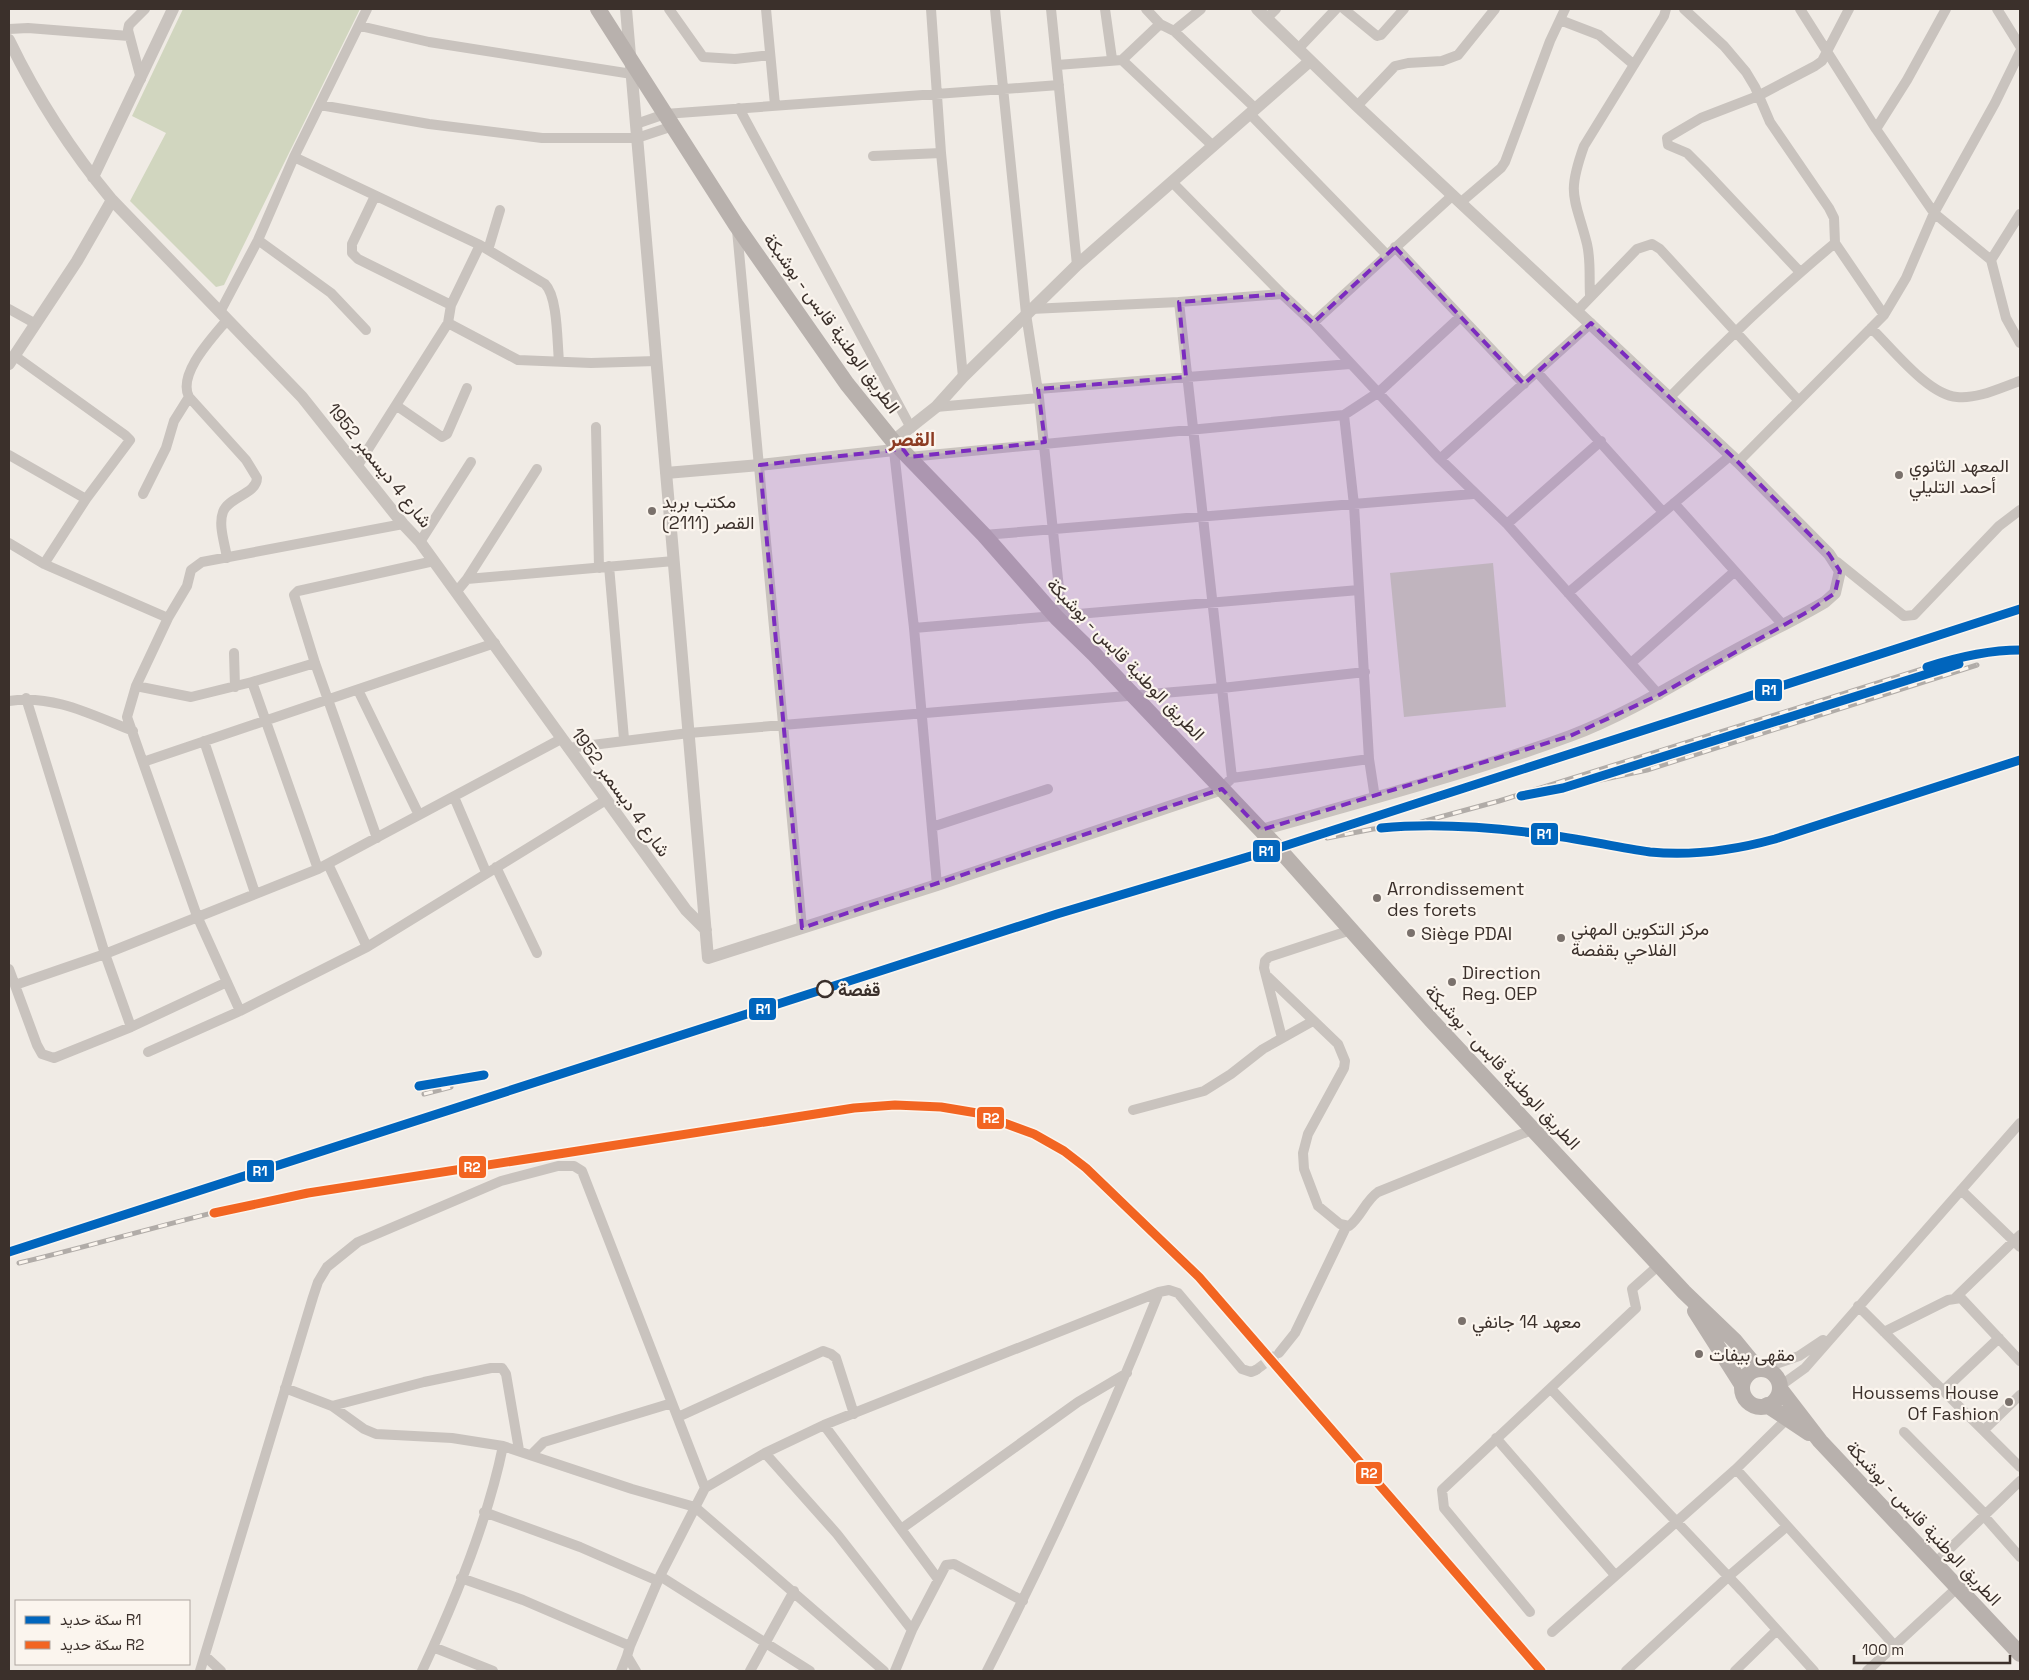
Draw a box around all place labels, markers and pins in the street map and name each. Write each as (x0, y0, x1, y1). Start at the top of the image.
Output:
place label: المعهد الثانوي أحمد التليلي (1909, 454, 2009, 502)
marker: المعهد الثانوي أحمد التليلي (1893, 469, 1905, 481)
place label: مكتب بريد القصر (2111) (662, 490, 754, 534)
marker: مكتب بريد القصر (2111) (646, 505, 658, 517)
place label: Arrondissement des forets (1387, 877, 1525, 921)
marker: Arrondissement des forets (1371, 892, 1383, 904)
place label: مركز التكوين المهني الفلاحي بقفصة (1571, 917, 1709, 965)
place label: Siège PDAI (1421, 922, 1512, 945)
marker: Siège PDAI (1405, 927, 1417, 939)
marker: مركز التكوين المهني الفلاحي بقفصة (1555, 932, 1567, 944)
place label: Direction Reg. OEP (1462, 961, 1541, 1005)
marker: Direction Reg. OEP (1446, 976, 1458, 988)
place label: قفصة (838, 978, 880, 1001)
marker: قفصة (816, 980, 834, 998)
place label: معهد 14 جانفي (1472, 1310, 1581, 1337)
marker: معهد 14 جانفي (1456, 1315, 1468, 1327)
place label: مقهى بيفات (1709, 1343, 1795, 1366)
marker: مقهى بيفات (1693, 1348, 1705, 1360)
place label: Houssems House Of Fashion (1852, 1381, 1999, 1425)
marker: Houssems House Of Fashion (2003, 1396, 2015, 1408)

